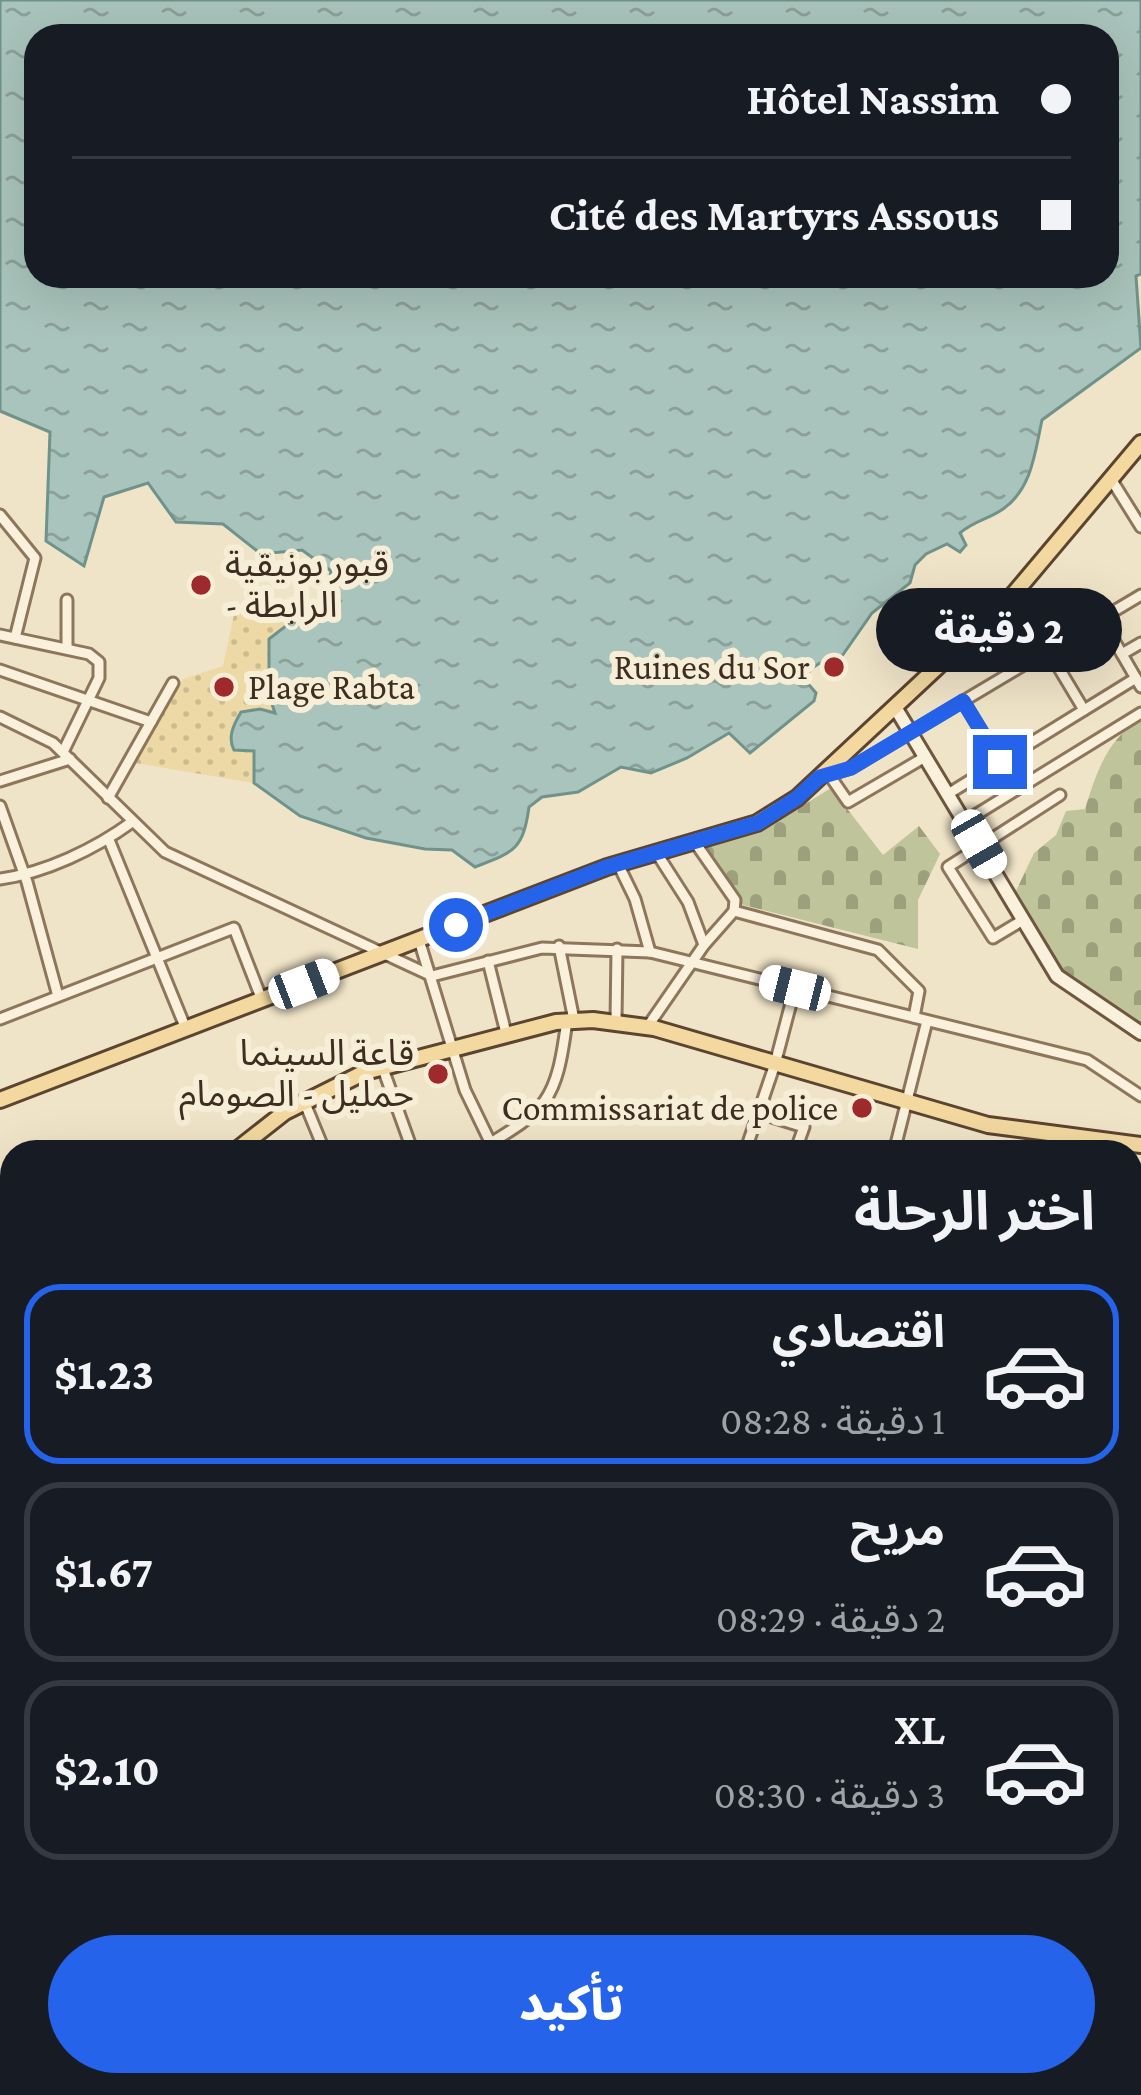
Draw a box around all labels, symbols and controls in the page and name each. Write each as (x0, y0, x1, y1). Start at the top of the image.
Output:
text: Hôtel Nassim (746, 74, 999, 124)
text: Cité des Martyrs Assous (549, 190, 999, 240)
place label: قبور بونيقية - الرابطة (225, 544, 389, 626)
marker: قبور بونيقية - الرابطة (188, 572, 214, 598)
callout: 2 دقيقة (877, 588, 1123, 672)
text: 2 دقيقة (934, 608, 1064, 651)
place label: Ruines du Sor (614, 647, 810, 687)
marker: Ruines du Sor (821, 654, 847, 680)
place label: Plage Rabta (248, 667, 415, 707)
marker: Plage Rabta (211, 674, 237, 700)
route end (973, 735, 1027, 789)
car (945, 804, 1013, 884)
route start (429, 898, 483, 952)
car (264, 954, 344, 1014)
car (756, 962, 834, 1014)
place label: قاعة السينما حمليل - الصومام (179, 1033, 414, 1121)
marker: قاعة السينما حمليل - الصومام (425, 1061, 451, 1087)
place label: Commissariat de police (502, 1088, 838, 1128)
marker: Commissariat de police (849, 1095, 875, 1121)
text: اختر الرحلة (854, 1182, 1095, 1242)
text: اقتصادي (772, 1307, 945, 1357)
icon: car (981, 1320, 1089, 1428)
text: $1.23 (54, 1349, 154, 1399)
text: 1 دقيقة · 08:28 (720, 1399, 945, 1442)
text: مريح (850, 1505, 945, 1555)
icon: car (981, 1518, 1089, 1626)
text: $1.67 (54, 1547, 153, 1597)
text: 2 دقيقة · 08:29 (716, 1597, 945, 1640)
text: XL (894, 1704, 945, 1754)
icon: car (981, 1716, 1089, 1824)
text: $2.10 (54, 1745, 160, 1795)
text: 3 دقيقة · 08:30 (714, 1773, 945, 1816)
button: تأكيد (48, 1935, 1095, 2073)

